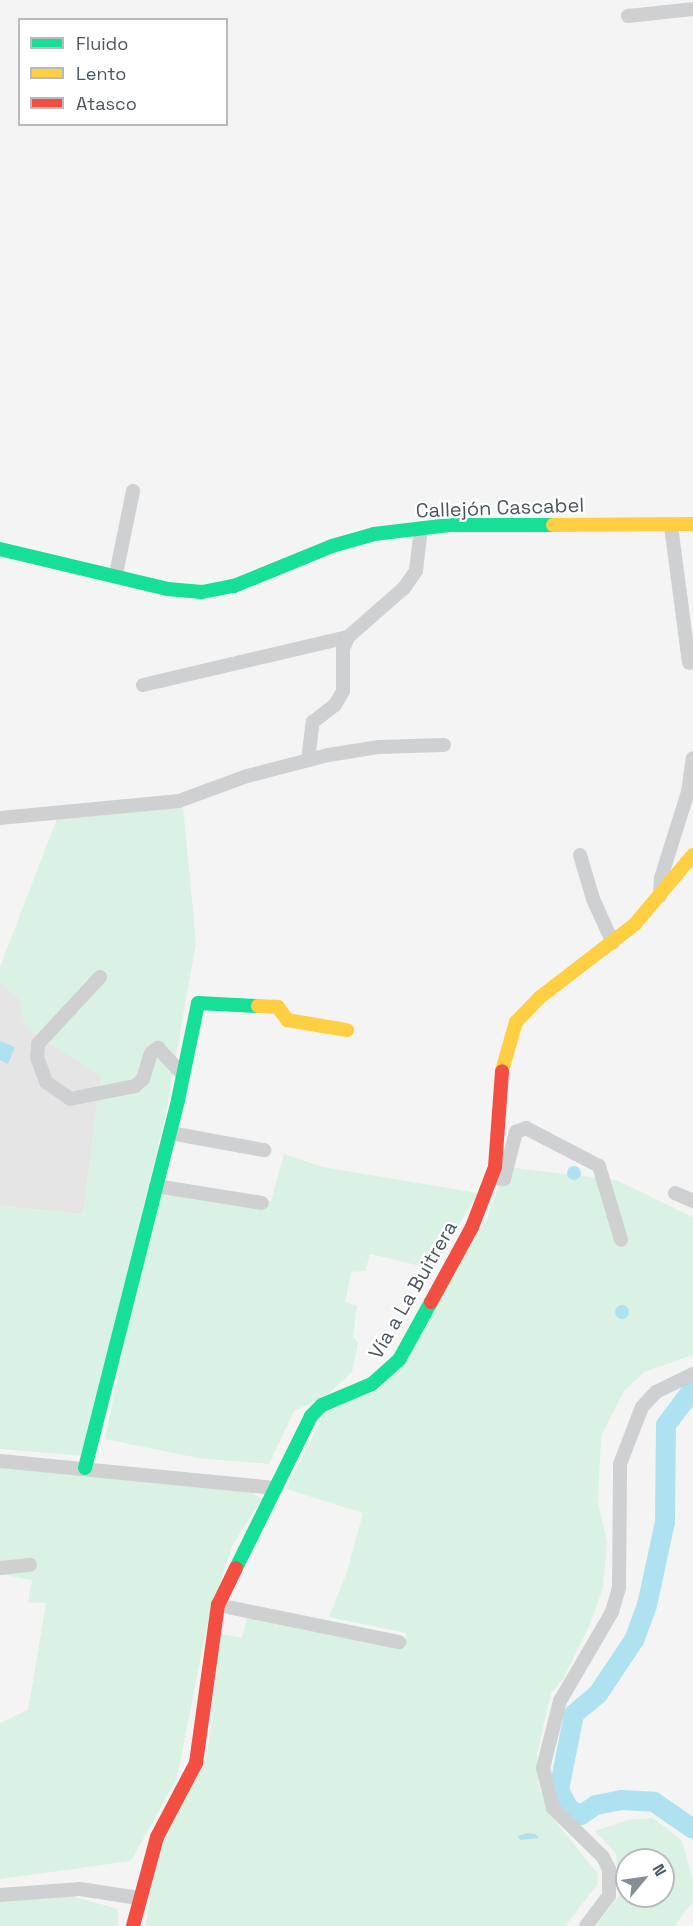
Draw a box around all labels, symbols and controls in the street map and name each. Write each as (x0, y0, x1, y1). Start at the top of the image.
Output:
legend (18, 18, 228, 126)
text: Fluido (76, 32, 128, 55)
text: Lento (76, 62, 126, 85)
text: Atasco (76, 92, 137, 115)
street label: Callejón Cascabel (415, 493, 585, 523)
street label: Vía a La Buitrera (364, 1217, 462, 1363)
north arrow (615, 1848, 675, 1908)
text: N (648, 1860, 671, 1880)

